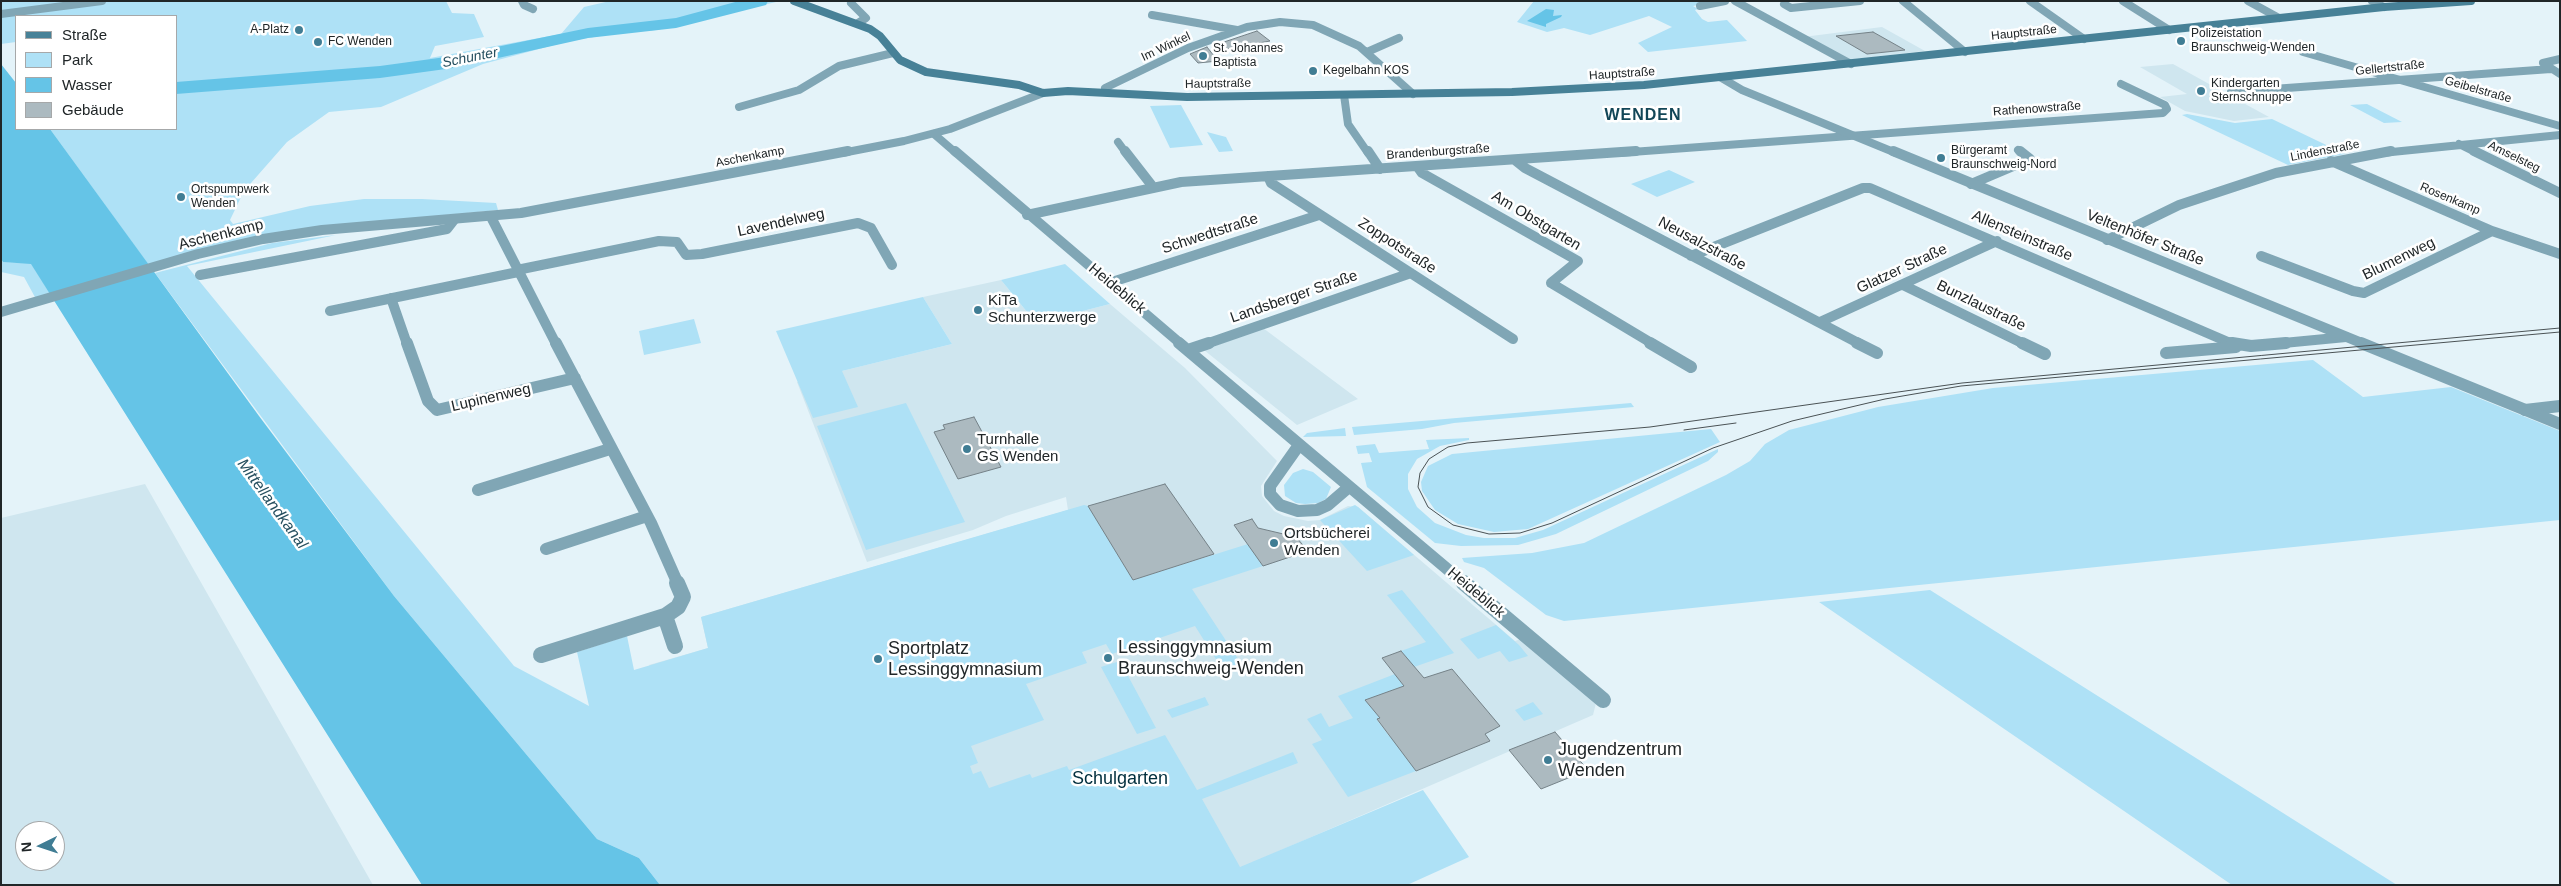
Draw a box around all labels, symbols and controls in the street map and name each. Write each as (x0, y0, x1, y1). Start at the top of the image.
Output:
legend (15, 15, 178, 130)
street label: Hauptstraße (1990, 22, 2058, 44)
place label: A-Platz (250, 23, 289, 37)
marker: A-Platz (293, 24, 305, 36)
text: Straße (62, 26, 107, 43)
place label: Polizeistation Braunschweig-Wenden (2191, 27, 2315, 55)
street label: Im Winkel (1139, 29, 1193, 65)
place label: FC Wenden (328, 35, 392, 49)
marker: Polizeistation Braunschweig-Wenden (2175, 35, 2187, 47)
marker: FC Wenden (312, 36, 324, 48)
place label: St. Johannes Baptista (1213, 42, 1283, 70)
water label: Schunter (441, 44, 499, 72)
marker: St. Johannes Baptista (1197, 50, 1209, 62)
text: Park (62, 51, 93, 68)
street label: Gellertstraße (2355, 57, 2425, 79)
place label: Kegelbahn KOS (1323, 64, 1409, 78)
marker: Kegelbahn KOS (1307, 65, 1319, 77)
street label: Hauptstraße (1589, 65, 1655, 83)
street label: Geibelstraße (2443, 74, 2513, 106)
text: Wasser (62, 76, 112, 93)
street label: Hauptstraße (1185, 76, 1251, 92)
place label: Kindergarten Sternschnuppe (2211, 77, 2292, 105)
marker: Kindergarten Sternschnuppe (2195, 85, 2207, 97)
street label: Rathenowstraße (1993, 99, 2081, 119)
text: Gebäude (62, 101, 124, 118)
district label: WENDEN (1604, 106, 1682, 126)
street label: Lindenstraße (2289, 137, 2361, 165)
street label: Amselsteg (2486, 138, 2542, 176)
street label: Brandenburgstraße (1386, 141, 1490, 163)
street label: Aschenkamp (715, 143, 785, 171)
place label: Bürgeramt Braunschweig-Nord (1951, 144, 2056, 172)
marker: Bürgeramt Braunschweig-Nord (1935, 152, 1947, 164)
street label: Rosenkamp (2418, 180, 2482, 218)
place label: Ortspumpwerk Wenden (191, 183, 269, 211)
street label: Am Obstgarten (1488, 187, 1584, 255)
marker: Ortspumpwerk Wenden (175, 191, 187, 203)
street label: Lavendelweg (736, 205, 826, 241)
street label: Veltenhöfer Straße (2084, 206, 2206, 270)
street label: Allensteinstraße (1969, 207, 2075, 265)
street label: Schwedtstraße (1160, 210, 1260, 258)
street label: Neusalzstraße (1655, 213, 1749, 275)
street label: Zoppotstraße (1355, 214, 1439, 278)
street label: Aschenkamp (177, 216, 265, 254)
street label: Blumenweg (2360, 234, 2438, 284)
street label: Glatzer Straße (1854, 240, 1950, 298)
street label: Heideblick (1085, 260, 1149, 318)
street label: Landsberger Straße (1228, 267, 1360, 327)
street label: Bunzlaustraße (1934, 277, 2028, 335)
place label: KiTa Schunterzwerge (988, 292, 1096, 327)
marker: KiTa Schunterzwerge (972, 304, 984, 316)
street label: Lupinenweg (450, 380, 532, 416)
place label: Turnhalle GS Wenden (977, 431, 1058, 466)
marker: Turnhalle GS Wenden (961, 443, 973, 455)
water label: Mittellandkanal (233, 455, 311, 553)
place label: Ortsbücherei Wenden (1284, 525, 1370, 560)
marker: Ortsbücherei Wenden (1268, 537, 1280, 549)
street label: Heideblick (1444, 564, 1508, 622)
place label: Lessinggymnasium Braunschweig-Wenden (1118, 637, 1304, 680)
place label: Sportplatz Lessinggymnasium (888, 638, 1042, 681)
marker: Lessinggymnasium Braunschweig-Wenden (1102, 652, 1114, 664)
marker: Sportplatz Lessinggymnasium (872, 653, 884, 665)
place label: Jugendzentrum Wenden (1558, 739, 1682, 782)
marker: Jugendzentrum Wenden (1542, 754, 1554, 766)
park label: Schulgarten (1072, 768, 1168, 790)
north arrow (15, 821, 65, 871)
text: N (18, 841, 34, 853)

